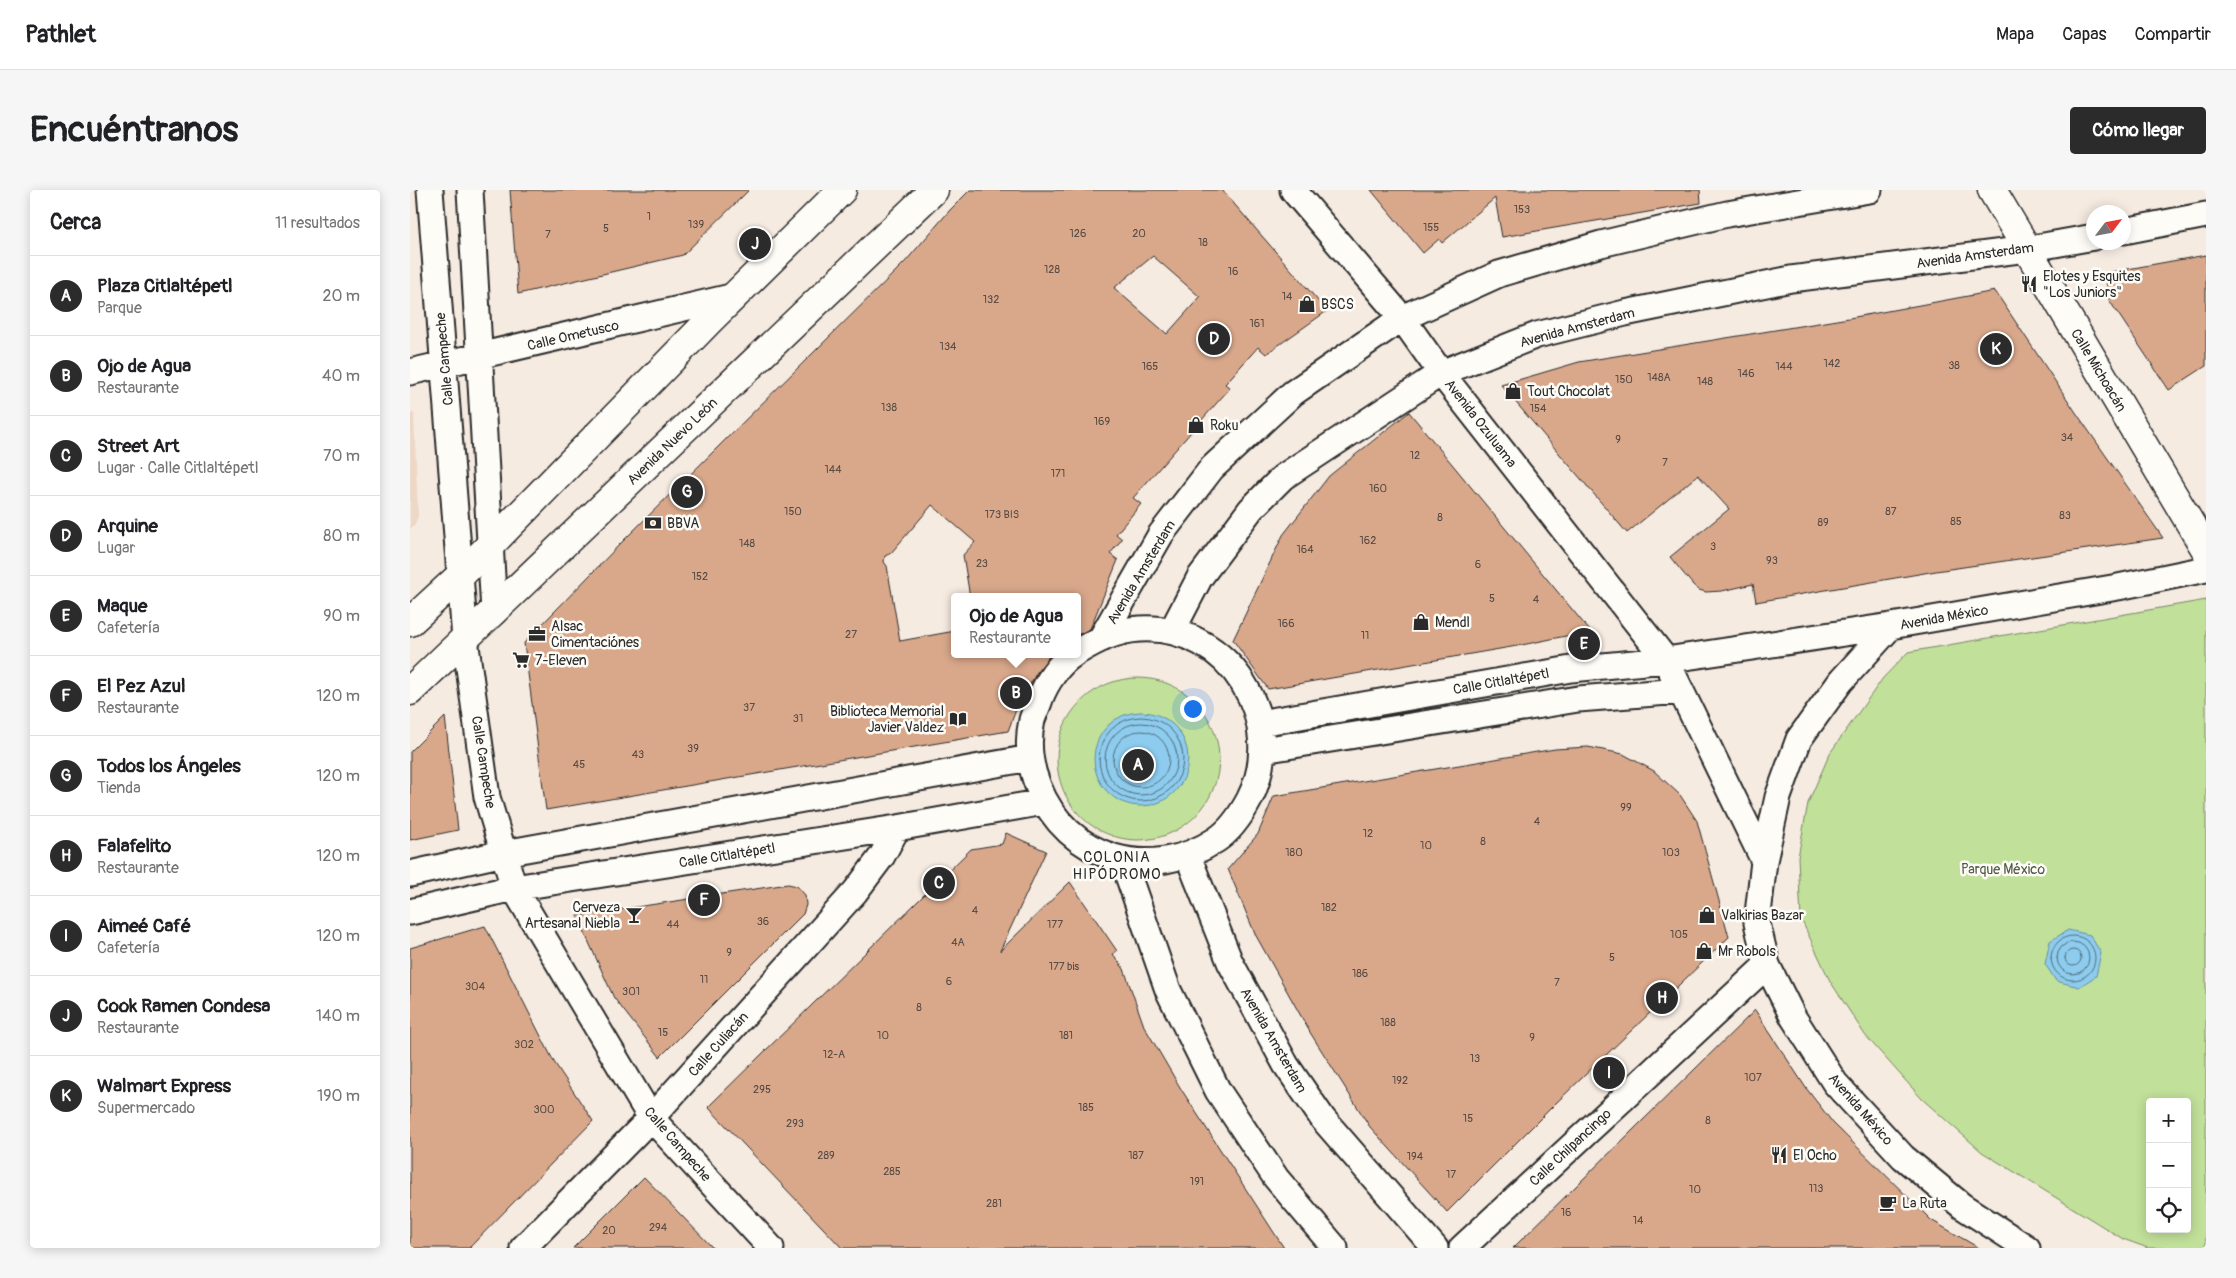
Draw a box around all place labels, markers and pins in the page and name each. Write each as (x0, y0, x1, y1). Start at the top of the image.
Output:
pin: J (739, 225, 771, 263)
place label: Elotes y Esquites "Los Juniors" (2043, 268, 2141, 301)
restaurant icon: Elotes y Esquites "Los Juniors" (2019, 274, 2039, 294)
shop icon: BSCS (1297, 294, 1317, 314)
place label: BSCS (1321, 296, 1354, 313)
pin: D (1198, 320, 1230, 358)
pin: K (1980, 330, 2012, 368)
shop icon: Tout Chocolat (1503, 381, 1523, 401)
place label: Tout Chocolat (1527, 383, 1610, 400)
shop icon: Roku (1186, 415, 1206, 435)
place label: Roku (1210, 417, 1239, 434)
pin: G (671, 473, 703, 511)
bank icon: BBVA (643, 513, 663, 533)
place label: BBVA (667, 515, 699, 532)
shop icon: Mendl (1411, 612, 1431, 632)
place label: Mendl (1435, 614, 1470, 631)
place label: Alsac Cimentaciónes (551, 618, 640, 651)
office icon: Alsac Cimentaciónes (527, 624, 547, 644)
pin: E (1568, 625, 1600, 663)
supermarket icon: 7-Eleven (511, 650, 531, 670)
place label: 7-Eleven (535, 652, 587, 669)
pin: B (1000, 674, 1032, 712)
place label: Biblioteca Memorial Javier Valdez (830, 703, 944, 736)
library icon: Biblioteca Memorial Javier Valdez (948, 709, 968, 729)
pin: A (1122, 746, 1154, 784)
pin: C (923, 864, 955, 902)
pin: F (688, 881, 720, 919)
place label: Cerveza Artesanal Niebla (525, 899, 620, 932)
bar icon: Cerveza Artesanal Niebla (624, 905, 644, 925)
shop icon: Valkirias Bazar (1697, 905, 1717, 925)
place label: Valkirias Bazar (1721, 907, 1804, 924)
shop icon: Mr Robols (1694, 941, 1714, 961)
place label: Mr Robols (1718, 943, 1776, 960)
pin: H (1646, 979, 1678, 1017)
pin: I (1593, 1054, 1625, 1092)
restaurant icon: El Ocho (1769, 1145, 1789, 1165)
place label: El Ocho (1793, 1147, 1837, 1164)
cafe icon: La Ruta (1878, 1193, 1898, 1213)
place label: La Ruta (1902, 1195, 1947, 1212)

